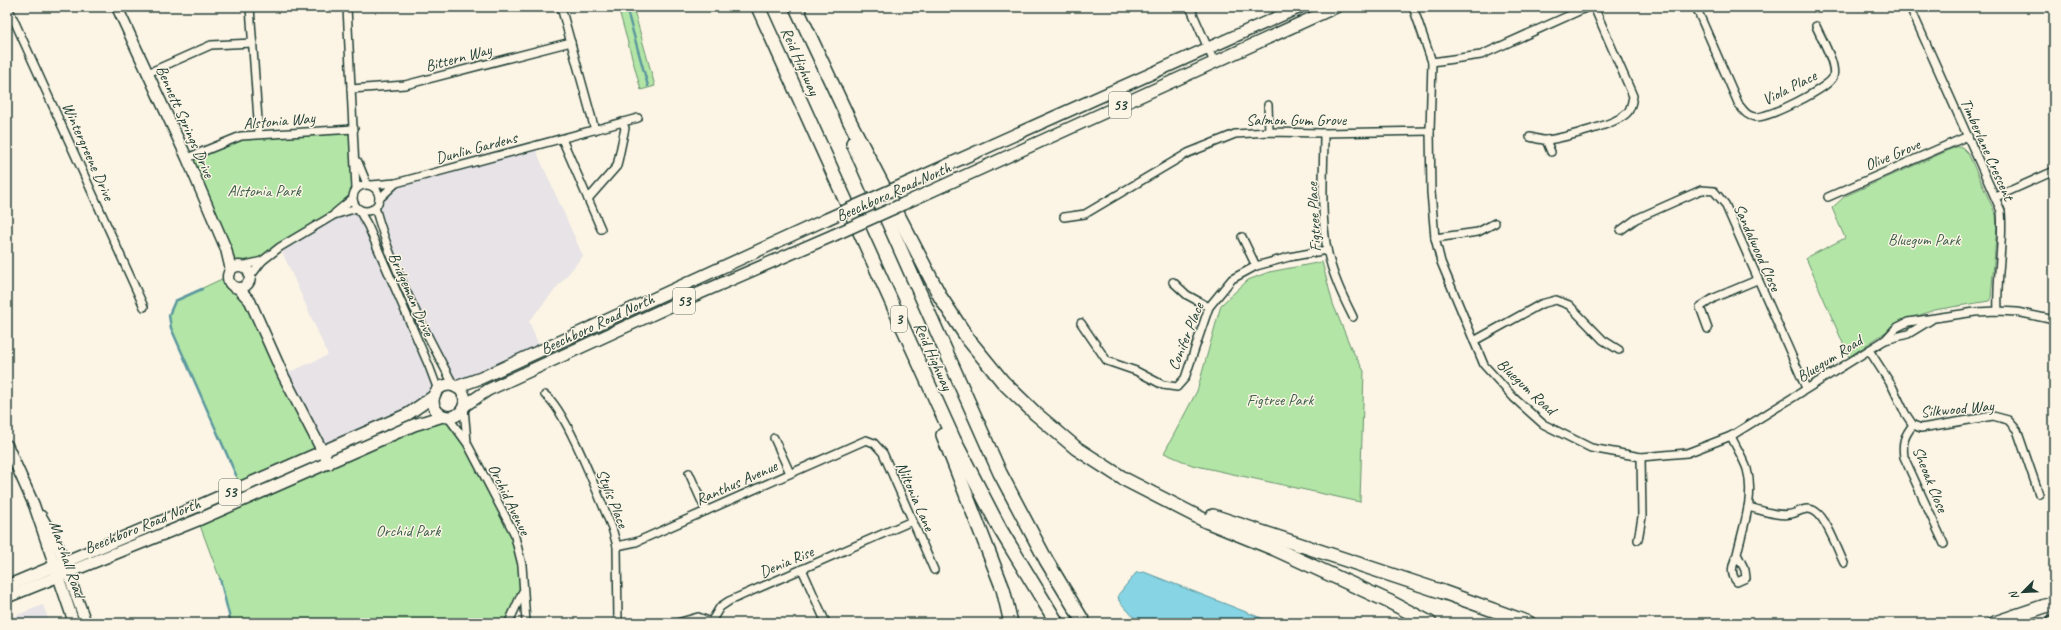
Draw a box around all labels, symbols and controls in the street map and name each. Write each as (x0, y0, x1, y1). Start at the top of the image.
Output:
street label: Reid Highway (776, 24, 825, 100)
street label: Bittern Way (423, 39, 495, 76)
street label: Bennett Springs Drive (151, 62, 220, 182)
street label: Viola Place (1759, 65, 1821, 110)
road number: 53 (1109, 92, 1131, 118)
street label: Timberlane Crescent (1956, 95, 2019, 205)
street label: Wintergreene Drive (58, 99, 119, 205)
street label: Alstonia Way (242, 108, 317, 134)
street label: Salmon Gum Grove (1246, 110, 1348, 130)
street label: Dunlin Gardens (433, 127, 521, 168)
street label: Olive Grove (1862, 134, 1925, 175)
street label: Beechboro Road North (833, 157, 954, 226)
street label: Figtree Place (1302, 180, 1326, 252)
park label: Alstonia Park (227, 181, 302, 201)
street label: Sandalwood Close (1729, 201, 1786, 296)
park label: Bluegum Park (1888, 230, 1961, 250)
street label: Bridgeman Drive (384, 249, 439, 341)
street label: Beechboro Road North (537, 288, 658, 359)
road number: 53 (673, 288, 695, 314)
street label: Conifer Place (1163, 298, 1209, 373)
road number: 3 (891, 306, 907, 332)
street label: Reid Highway (909, 319, 958, 395)
street label: Bluegum Road (1793, 329, 1868, 387)
street label: Bluegum Road (1493, 354, 1562, 421)
park label: Figtree Park (1247, 390, 1315, 410)
street label: Silkwood Way (1920, 396, 1996, 422)
street label: Sheoak Close (1908, 444, 1953, 517)
street label: Ranthus Avenue (692, 455, 782, 510)
street label: Niltonia Lane (891, 459, 940, 536)
street label: Orchid Avenue (483, 461, 536, 540)
street label: Stylis Place (591, 466, 634, 532)
road number: 53 (219, 479, 241, 505)
street label: Beechboro Road North (81, 493, 204, 558)
street label: Marshall Road (45, 518, 90, 603)
park label: Orchid Park (376, 521, 441, 541)
street label: Denia Rise (756, 541, 818, 582)
north arrow (2003, 572, 2043, 612)
text: N (2005, 588, 2022, 602)

